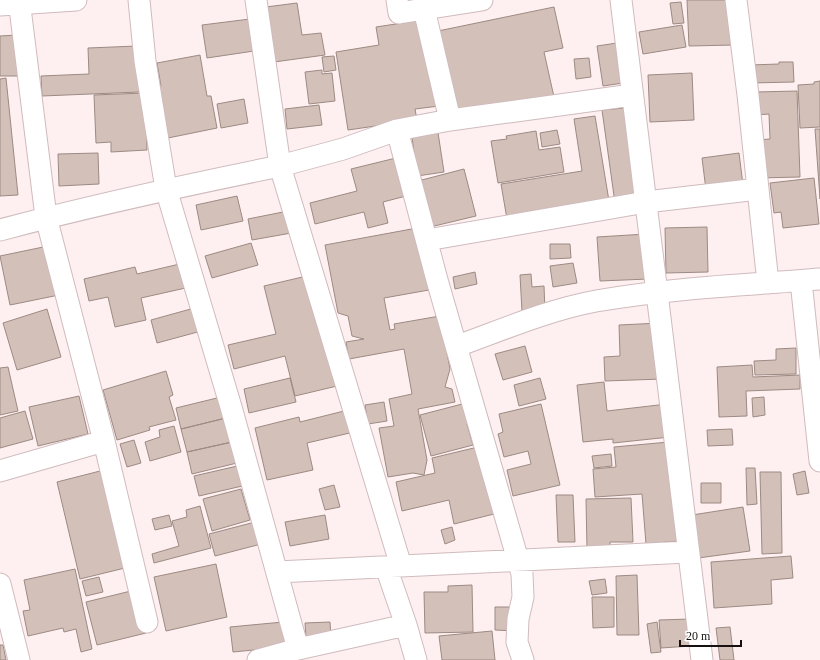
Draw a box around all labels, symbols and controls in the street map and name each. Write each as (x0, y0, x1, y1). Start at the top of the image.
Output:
scale bar (680, 622, 741, 648)
text: 20 m (686, 629, 711, 643)

